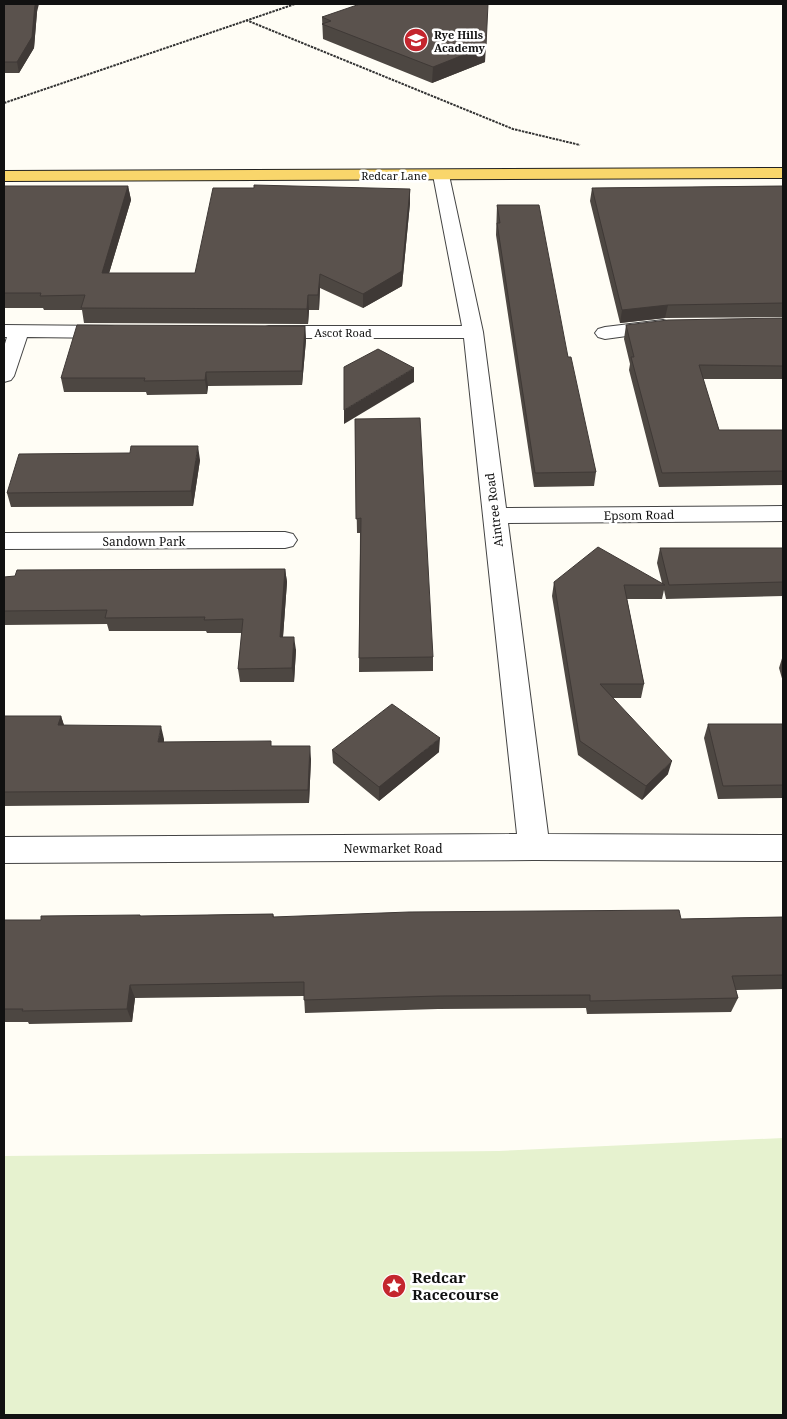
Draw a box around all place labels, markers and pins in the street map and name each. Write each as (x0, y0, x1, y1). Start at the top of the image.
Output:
school or university icon: Rye Hills Academy (403, 27, 429, 53)
place label: Rye Hills Academy (434, 27, 486, 55)
place label: Redcar Racecourse (412, 1267, 499, 1304)
place icon: Redcar Racecourse (381, 1273, 407, 1299)

